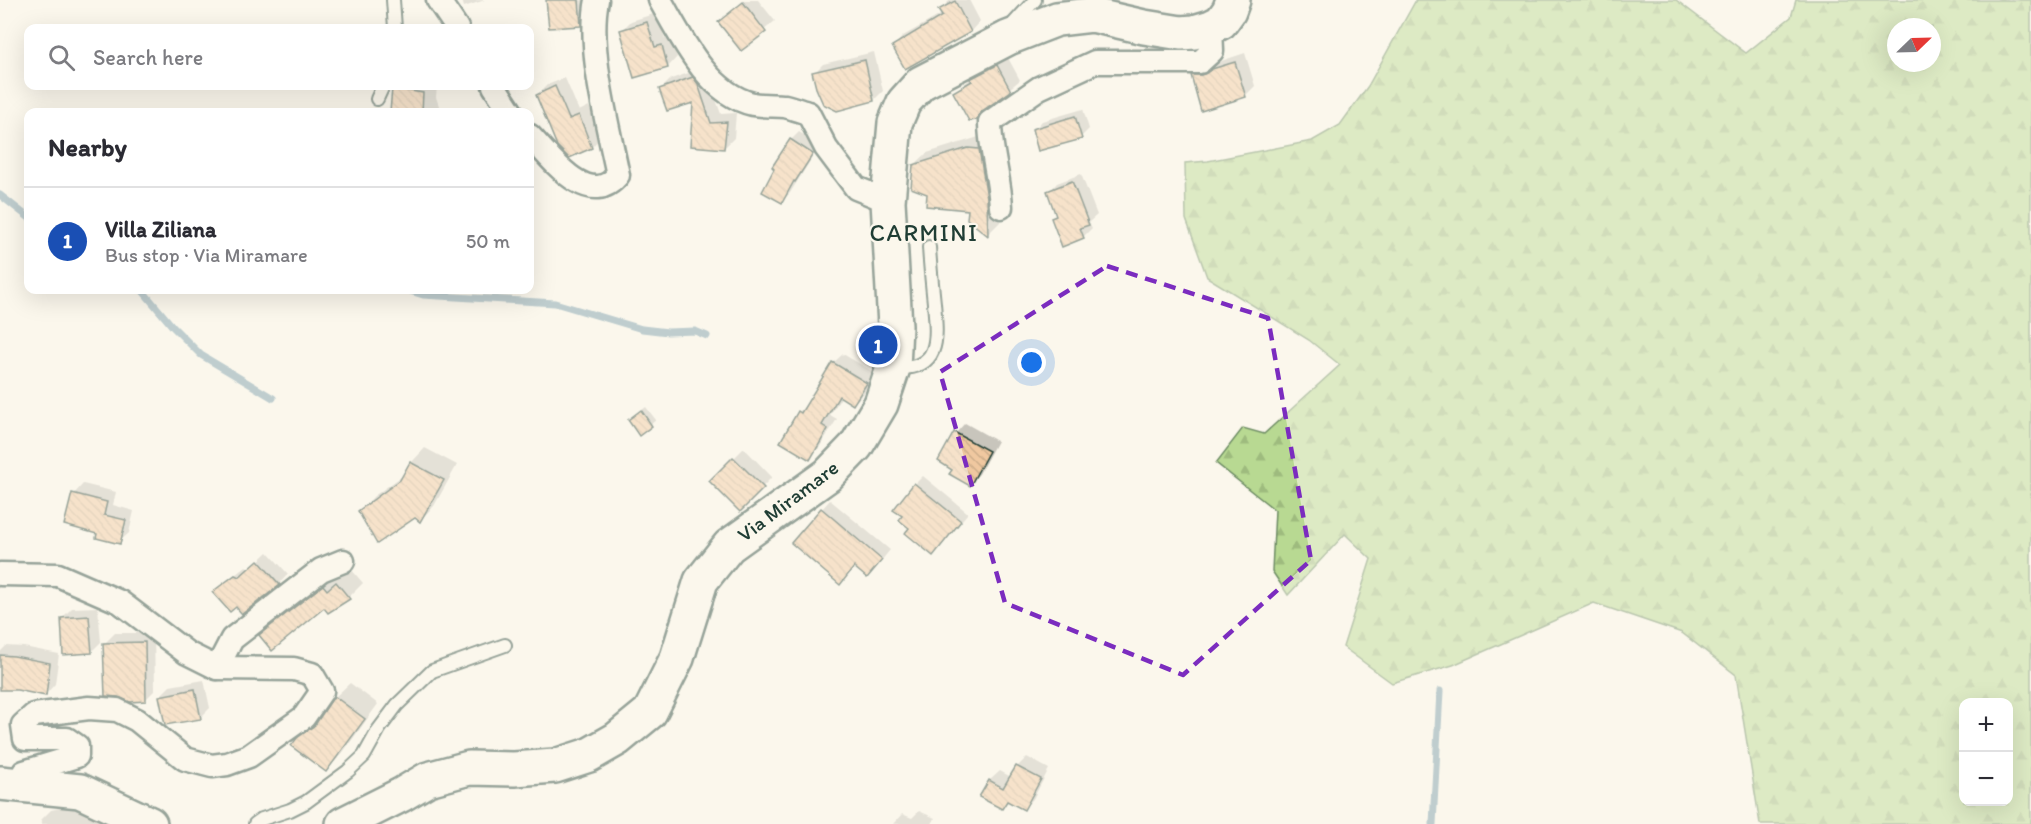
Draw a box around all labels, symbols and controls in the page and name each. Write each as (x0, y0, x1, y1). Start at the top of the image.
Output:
north arrow (1887, 18, 1941, 72)
search box (24, 24, 534, 90)
icon: search (45, 41, 78, 74)
text: Search here (93, 44, 203, 71)
text: Nearby (48, 131, 127, 163)
text: Villa Ziliana (105, 216, 216, 243)
district label: CARMINI (870, 218, 978, 247)
text: 1 (63, 229, 72, 253)
text: 50 m (466, 229, 510, 253)
text: Bus stop · Via Miramare (105, 243, 308, 267)
pin: 1 (858, 322, 898, 368)
your location (1017, 348, 1046, 377)
street label: Via Miramare (732, 454, 843, 547)
map controls (1959, 698, 2013, 806)
button: + (1959, 698, 2013, 752)
button: − (1959, 752, 2013, 806)

